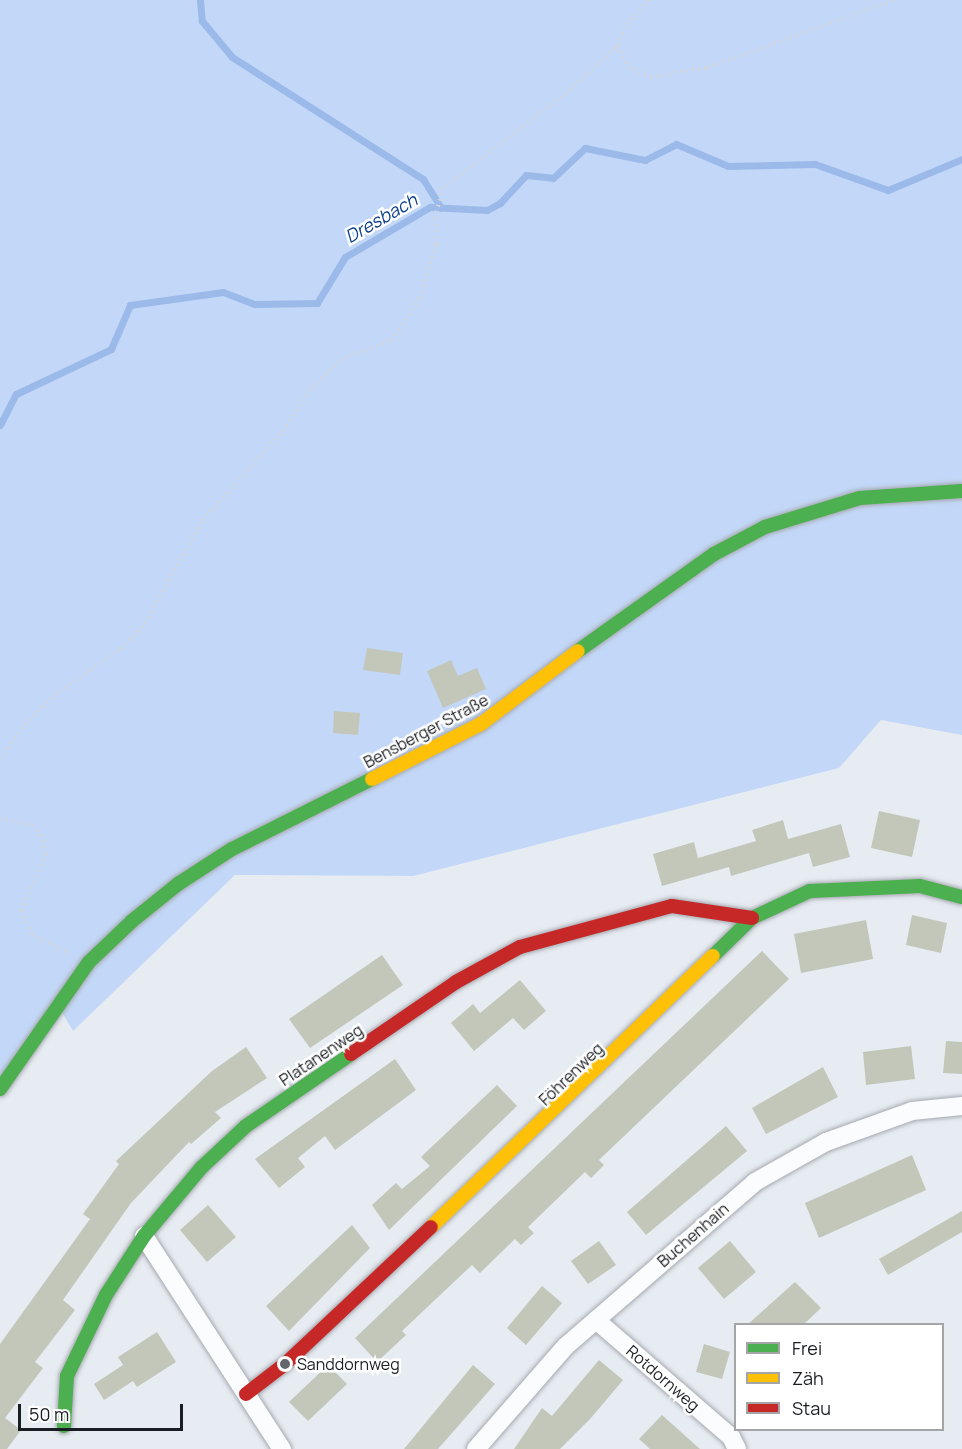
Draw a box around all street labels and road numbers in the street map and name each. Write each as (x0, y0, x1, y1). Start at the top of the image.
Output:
street label: Bensberger Straße (360, 690, 492, 772)
street label: Platanenweg (276, 1020, 366, 1090)
street label: Föhrenweg (535, 1039, 607, 1109)
street label: Buchenhain (654, 1199, 732, 1271)
street label: Rotdornweg (622, 1341, 704, 1415)

